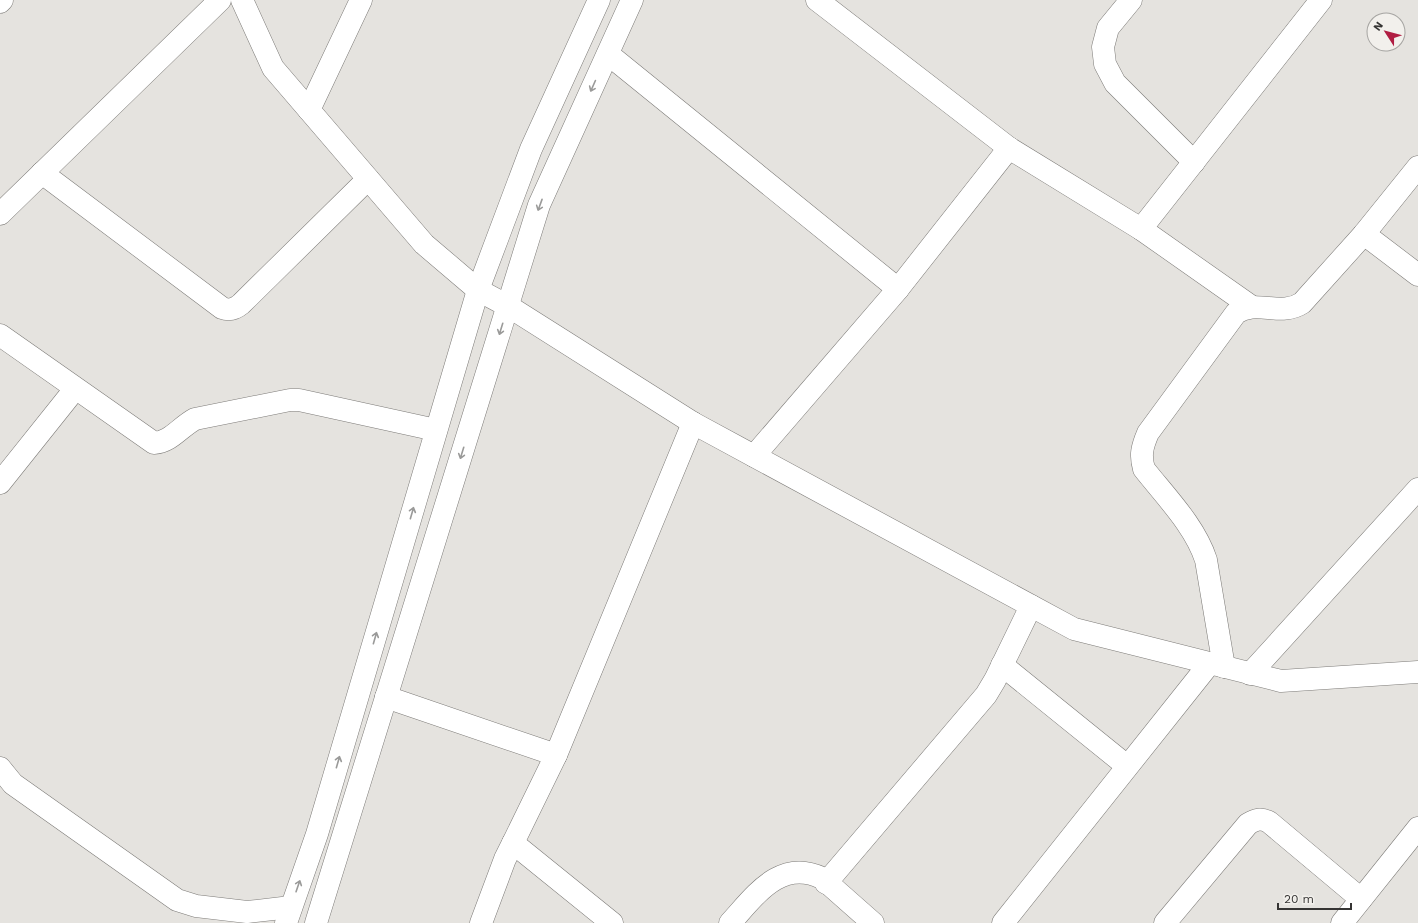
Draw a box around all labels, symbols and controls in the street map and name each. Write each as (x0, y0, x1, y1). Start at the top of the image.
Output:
north arrow (1366, 12, 1406, 52)
text: N (1371, 19, 1386, 34)
one-way arrow (589, 80, 596, 92)
one-way arrow (535, 198, 543, 210)
one-way arrow (497, 322, 504, 335)
one-way arrow (458, 446, 465, 459)
one-way arrow (409, 507, 416, 520)
one-way arrow (372, 631, 379, 644)
one-way arrow (335, 756, 342, 769)
one-way arrow (295, 881, 303, 893)
scale bar (1278, 885, 1351, 911)
text: 20 m (1284, 892, 1314, 906)

